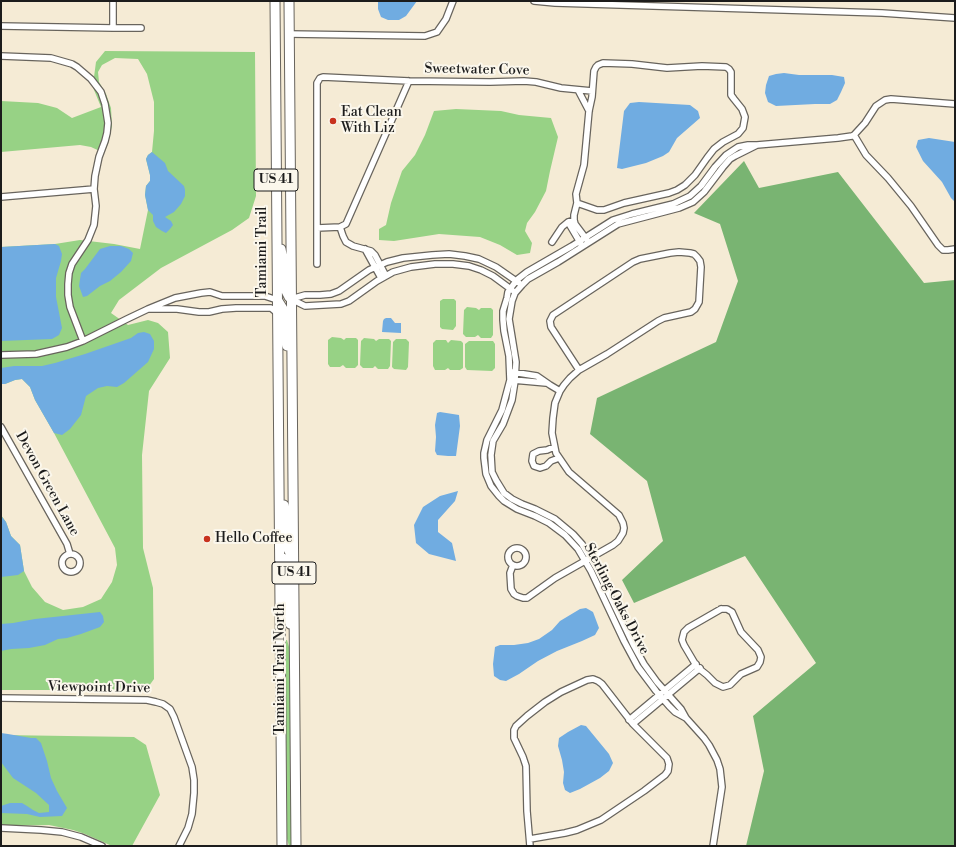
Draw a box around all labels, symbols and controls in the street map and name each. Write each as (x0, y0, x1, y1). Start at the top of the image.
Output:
street label: Sweetwater Cove (424, 61, 530, 79)
place label: Eat Clean With Liz (341, 105, 402, 138)
marker: Eat Clean With Liz (328, 116, 338, 126)
road number: US 41 (254, 169, 298, 191)
street label: Tamiami Trail (255, 207, 271, 297)
street label: Devon Green Lane (11, 429, 83, 539)
place label: Hello Coffee (215, 531, 292, 547)
marker: Hello Coffee (202, 534, 212, 544)
street label: Sterling Oaks Drive (580, 541, 652, 657)
road number: US 41 (272, 562, 316, 584)
street label: Tamiami Trail North (273, 603, 289, 735)
street label: Viewpoint Drive (47, 679, 151, 697)

